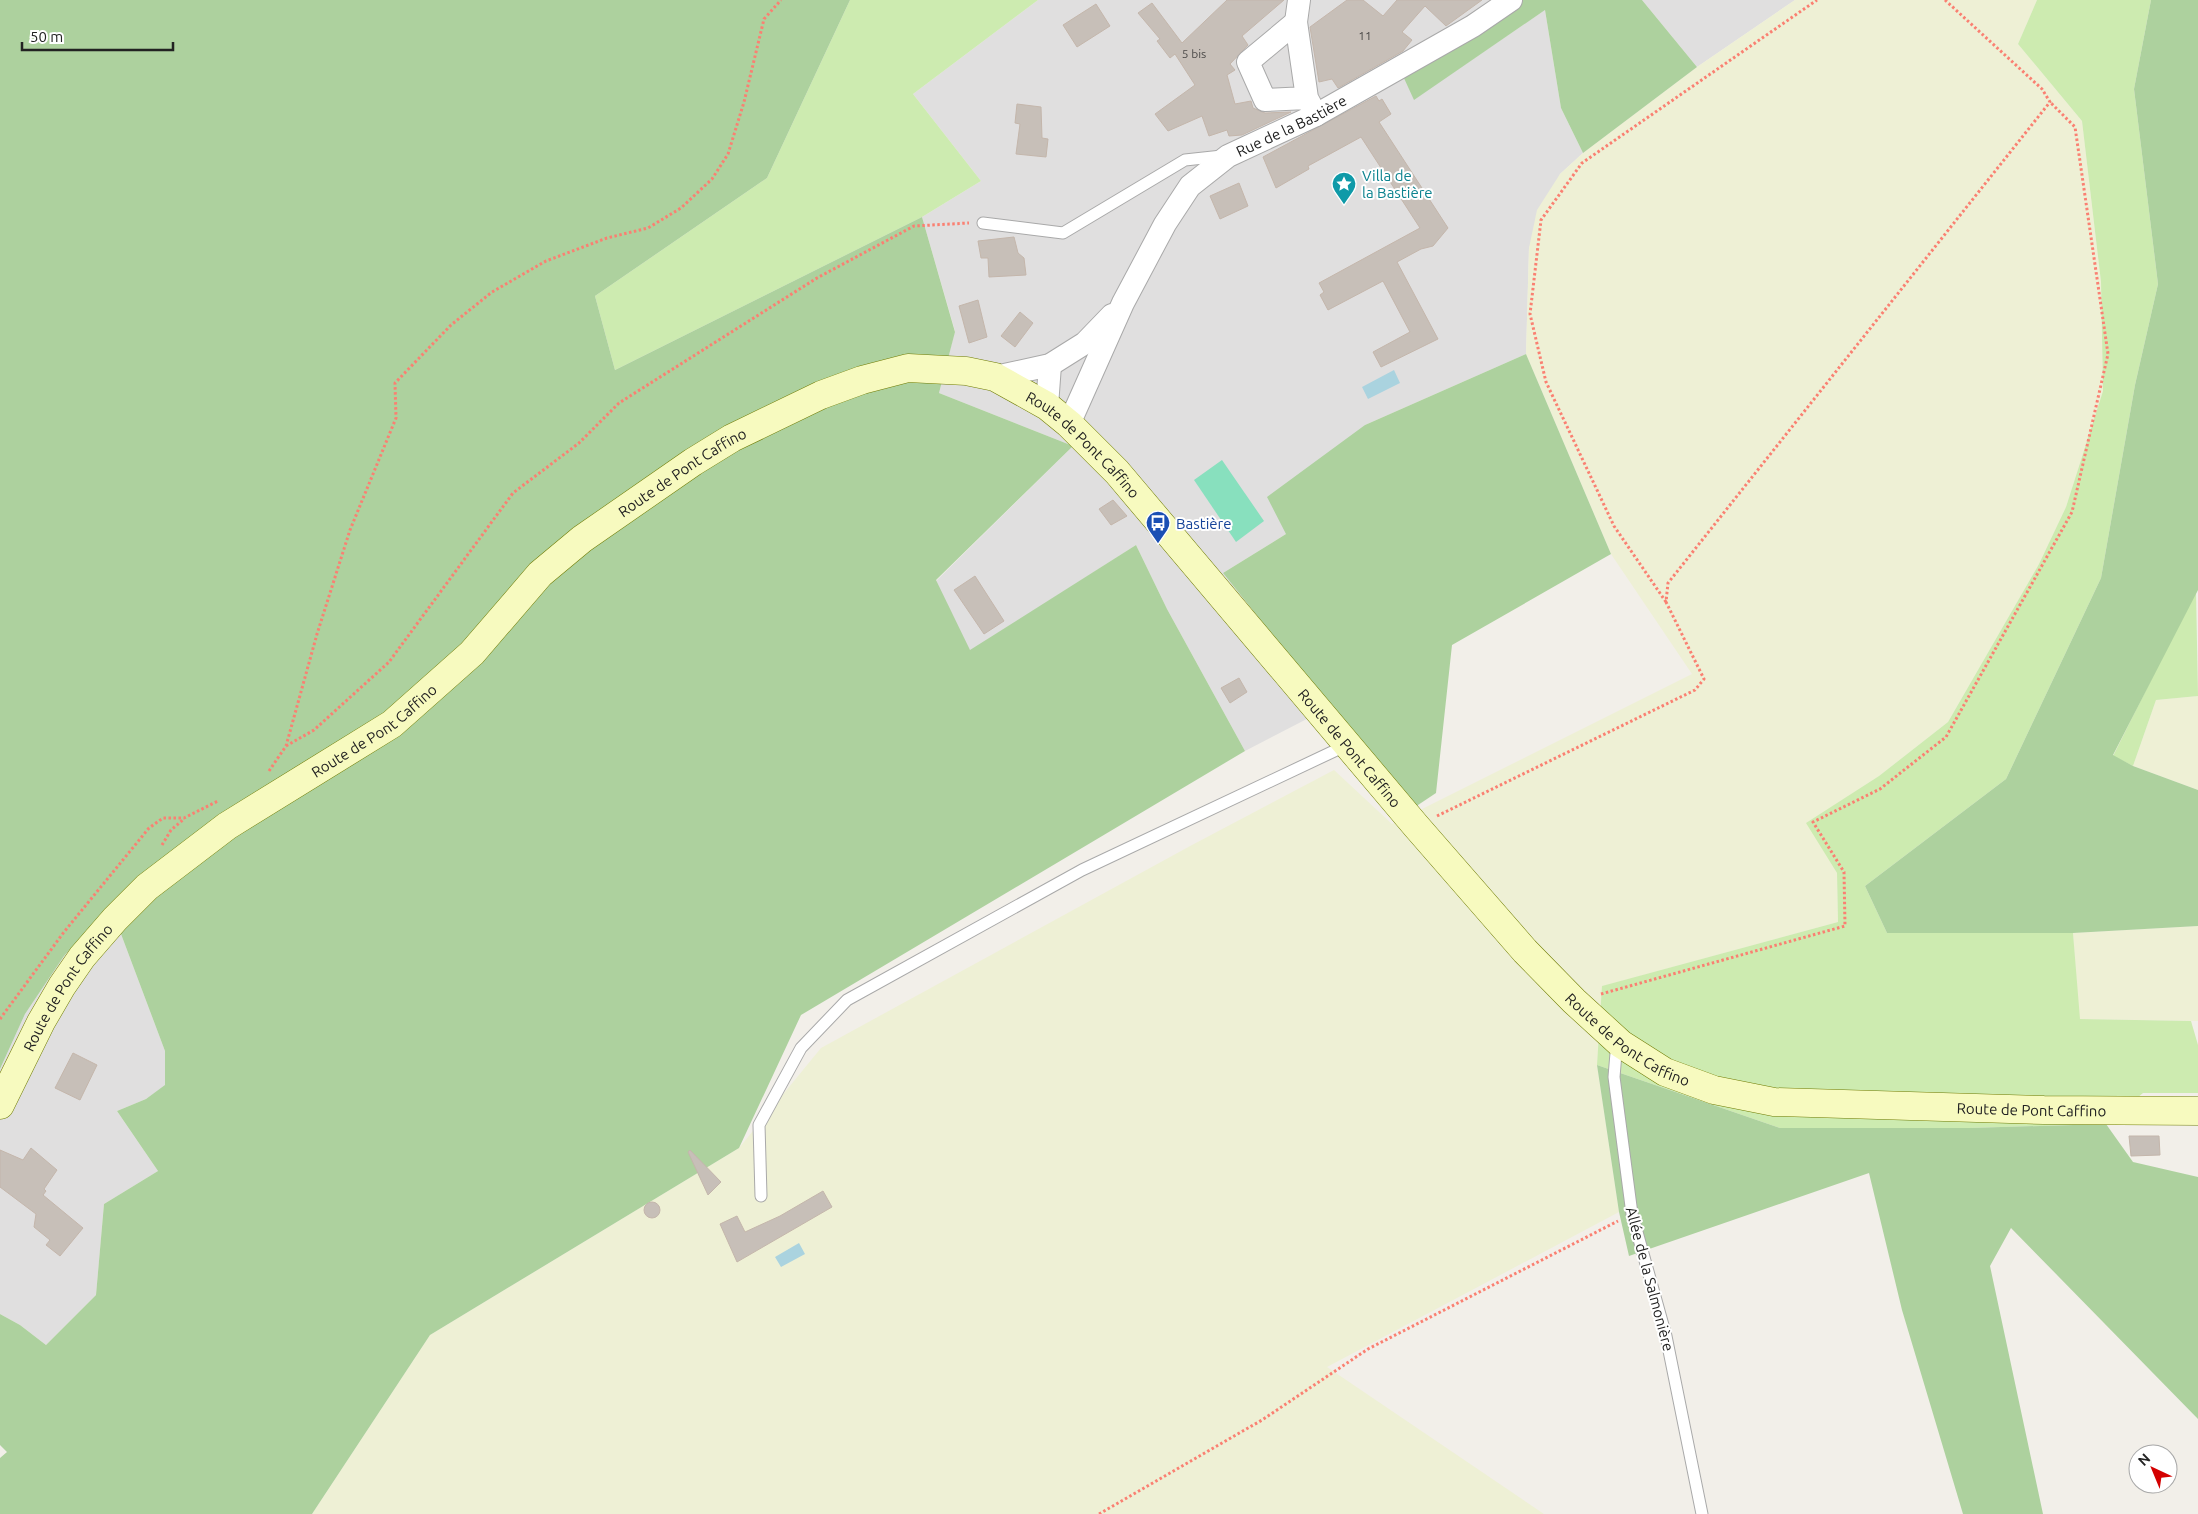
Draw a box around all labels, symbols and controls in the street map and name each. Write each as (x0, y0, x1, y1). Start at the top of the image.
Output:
scale bar (22, 20, 174, 52)
text: 50 m (30, 28, 63, 45)
house number: 11 (1358, 29, 1372, 42)
house number: 5 bis (1182, 47, 1206, 60)
street label: Rue de la Bastière (1233, 91, 1349, 160)
place label: Villa de la Bastière (1362, 167, 1433, 201)
place icon: Villa de la Bastière (1331, 171, 1357, 205)
street label: Route de Pont Caffino (1023, 388, 1143, 501)
street label: Route de Pont Caffino (615, 424, 749, 520)
bus stop icon: Bastière (1145, 510, 1171, 544)
place label: Bastière (1176, 515, 1232, 532)
street label: Route de Pont Caffino (308, 680, 440, 780)
street label: Route de Pont Caffino (1295, 685, 1405, 810)
street label: Route de Pont Caffino (19, 920, 116, 1054)
street label: Route de Pont Caffino (1562, 989, 1692, 1089)
street label: Route de Pont Caffino (1956, 1099, 2106, 1119)
street label: Allée de la Salmonière (1623, 1205, 1677, 1353)
north arrow (2128, 1444, 2178, 1494)
text: N (2135, 1450, 2153, 1469)

